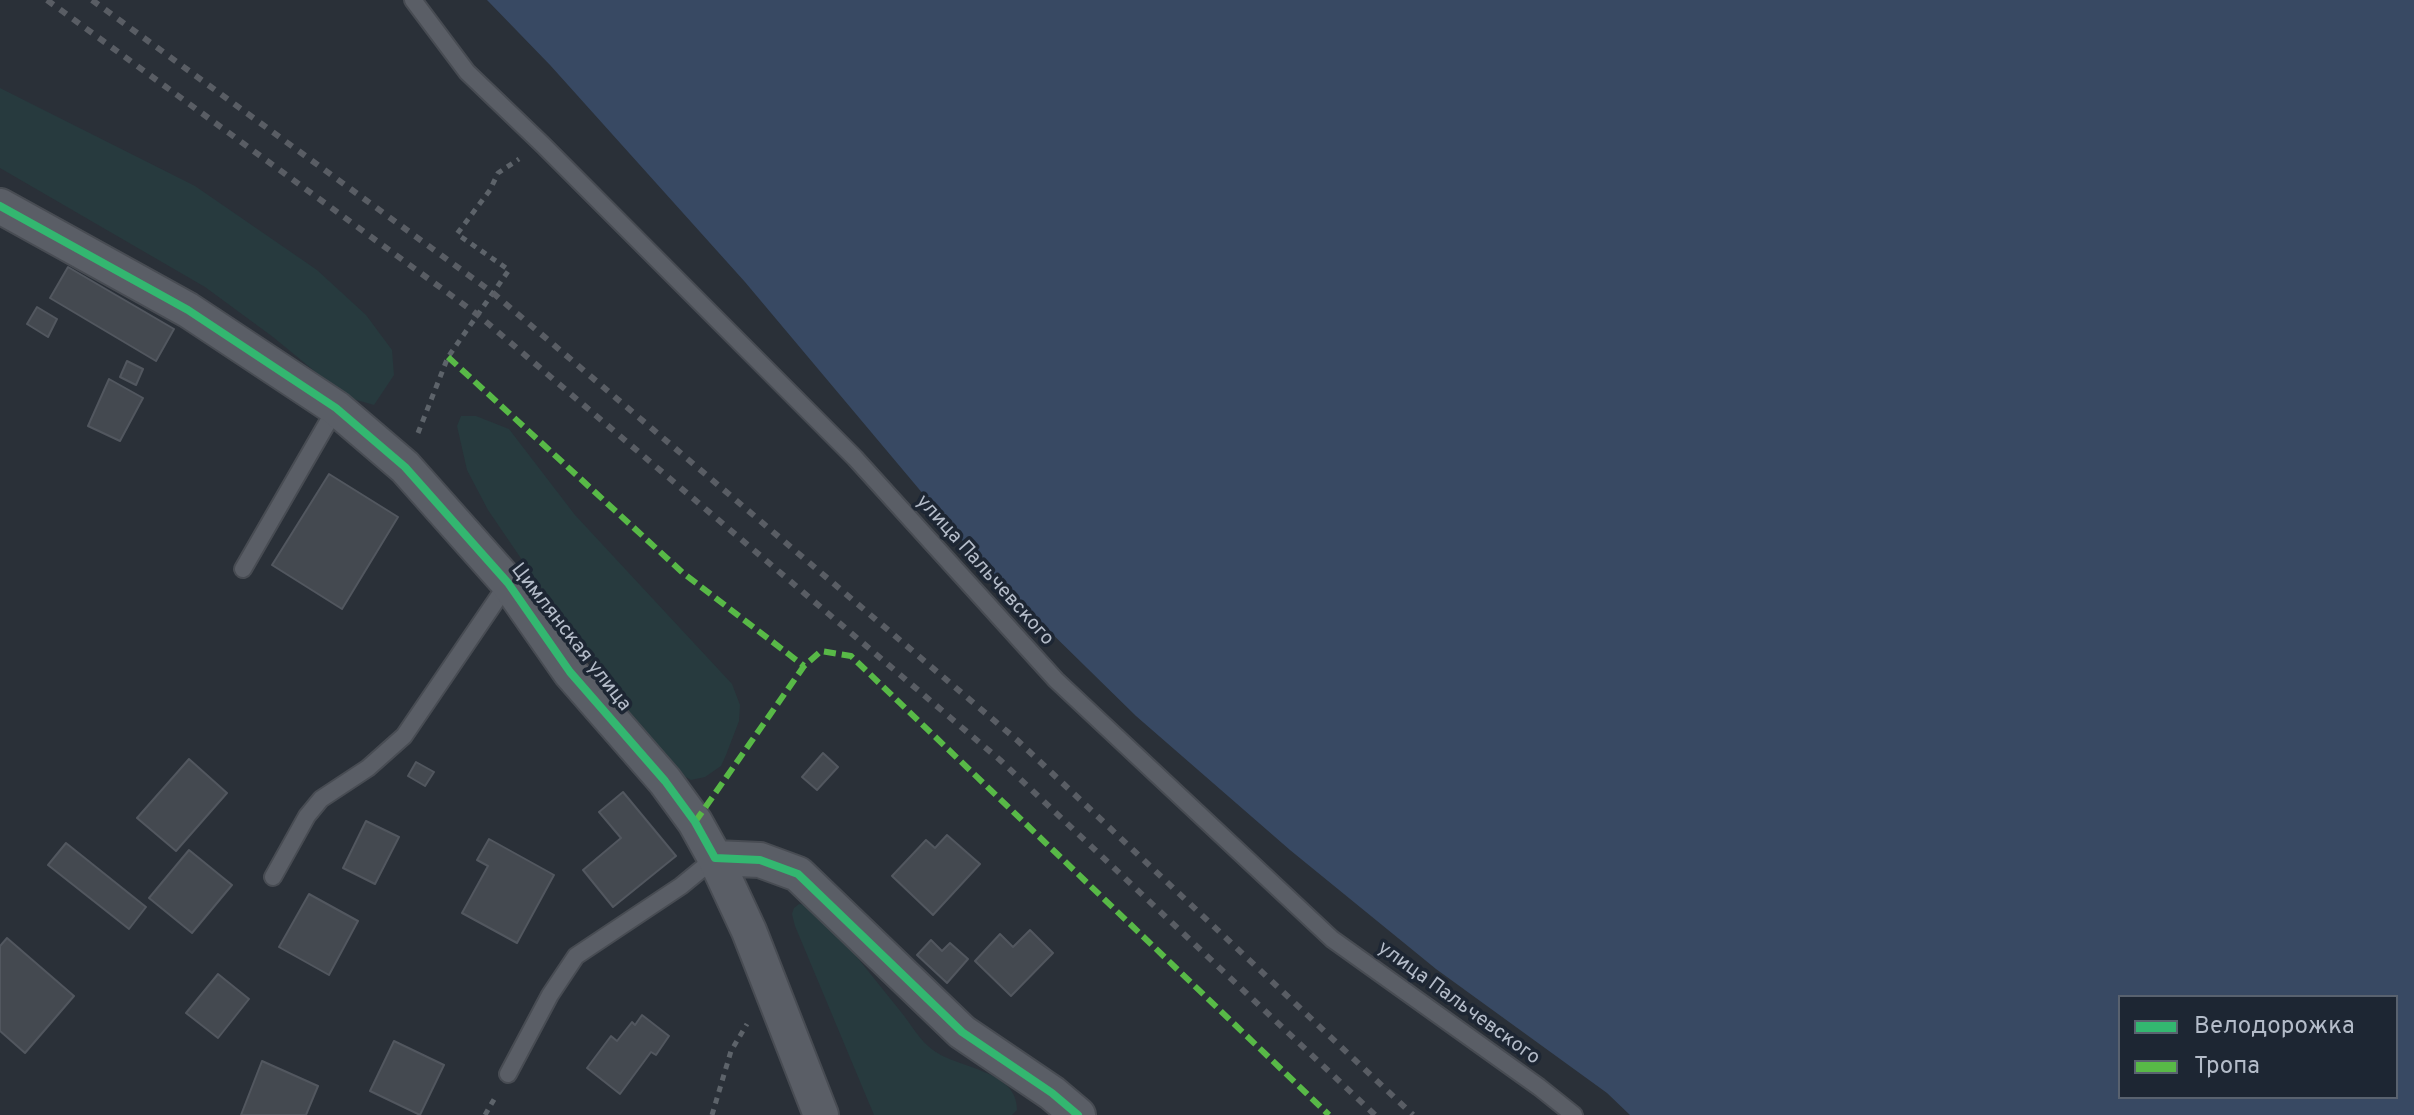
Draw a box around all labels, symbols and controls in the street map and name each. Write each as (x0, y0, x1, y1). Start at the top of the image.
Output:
street label: улица Пальчевского (910, 491, 1058, 651)
street label: Цимлянская улица (505, 559, 635, 717)
street label: улица Пальчевского (1372, 937, 1544, 1071)
legend (2118, 995, 2398, 1099)
text: Велодорожка (2194, 1012, 2355, 1042)
text: Тропа (2194, 1052, 2260, 1082)

